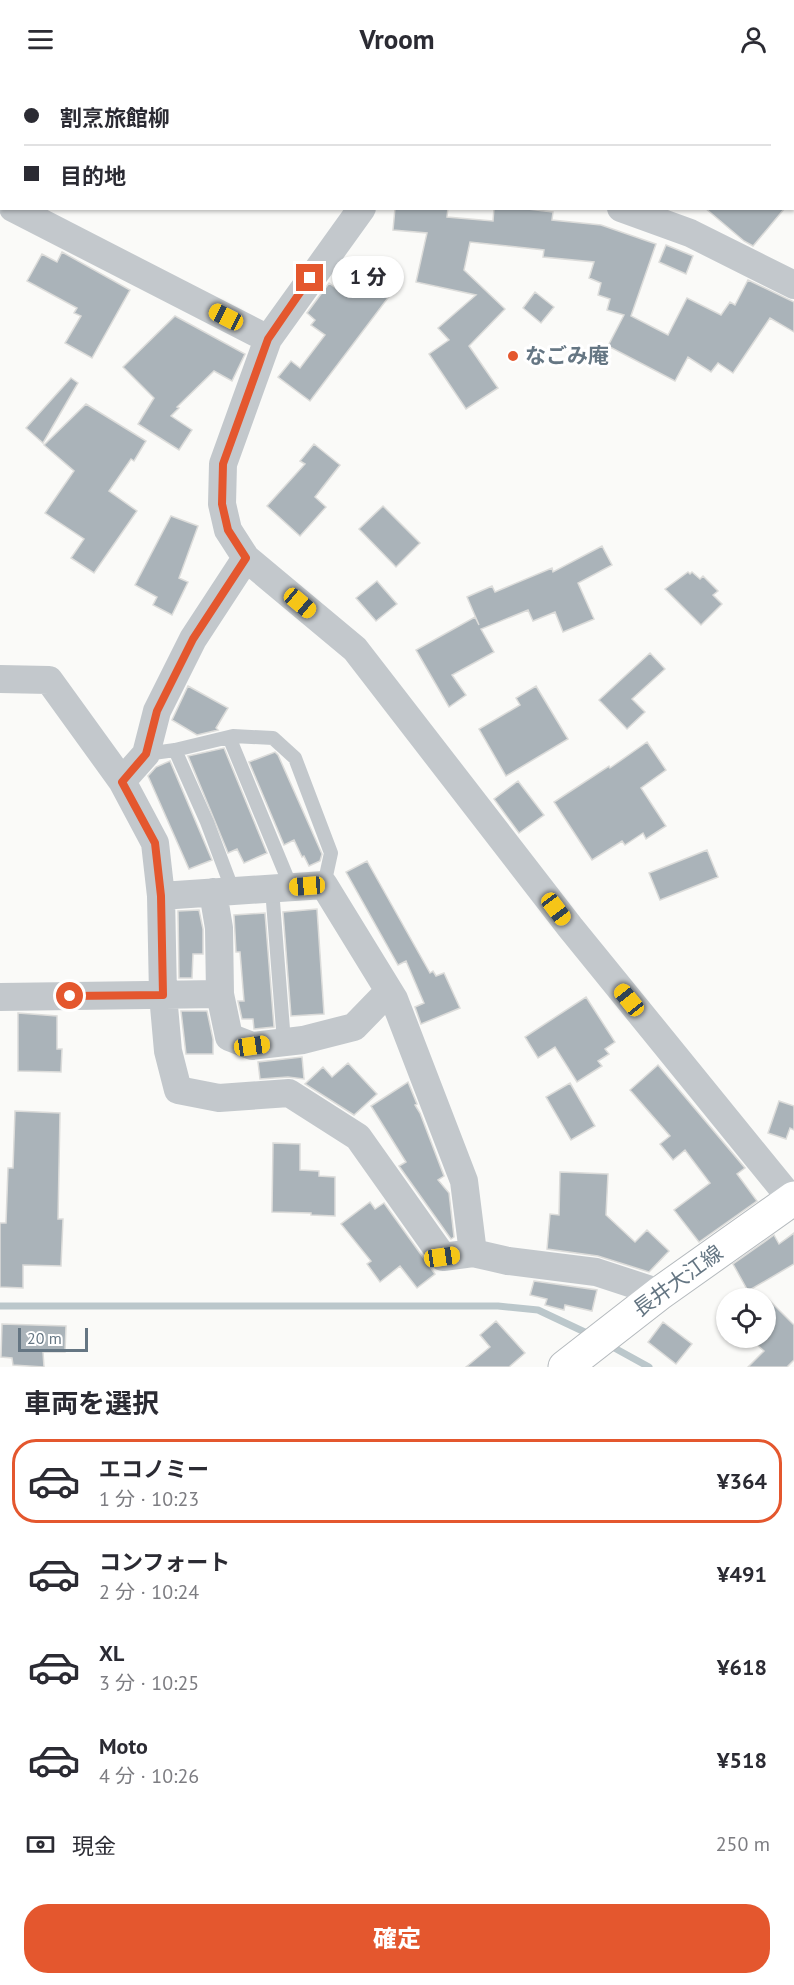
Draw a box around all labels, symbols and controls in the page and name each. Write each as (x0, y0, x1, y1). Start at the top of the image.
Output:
text: Vroom (360, 22, 434, 56)
icon: menu (24, 23, 57, 56)
icon: person (737, 23, 770, 56)
text: 割烹旅館柳 (60, 104, 170, 132)
text: 目的地 (60, 162, 126, 190)
callout: 1 分 (331, 257, 403, 299)
route end (296, 264, 323, 291)
text: 1 分 (350, 264, 386, 290)
car (206, 301, 246, 333)
place label: なごみ庵 (525, 342, 609, 369)
marker: なごみ庵 (506, 349, 520, 363)
car (280, 585, 320, 621)
car (288, 876, 326, 896)
car (538, 889, 574, 929)
car (611, 980, 647, 1020)
route start (56, 982, 83, 1009)
car (233, 1035, 271, 1057)
street label: 長井大江線 (627, 1239, 728, 1322)
car (423, 1246, 461, 1268)
map controls (716, 1288, 776, 1348)
button: locate (716, 1288, 776, 1348)
scale bar (18, 1325, 88, 1352)
text: 20 m (27, 1328, 62, 1348)
text: 車両を選択 (24, 1386, 159, 1420)
icon: car (27, 1454, 81, 1508)
text: エコノミー (99, 1455, 209, 1483)
text: ¥364 (717, 1467, 767, 1495)
text: 1 分 · 10:23 (99, 1486, 199, 1512)
icon: car (27, 1547, 81, 1601)
text: コンフォート (99, 1548, 230, 1576)
text: ¥491 (717, 1560, 767, 1588)
text: 2 分 · 10:24 (99, 1579, 199, 1605)
text: XL (99, 1639, 124, 1667)
icon: car (27, 1640, 81, 1694)
text: ¥618 (717, 1653, 767, 1681)
text: 3 分 · 10:25 (99, 1670, 199, 1696)
text: Moto (99, 1732, 148, 1760)
icon: car (27, 1733, 81, 1787)
text: ¥518 (717, 1746, 767, 1774)
text: 4 分 · 10:26 (99, 1763, 199, 1789)
icon: cash (24, 1828, 57, 1861)
text: 250 m (716, 1831, 770, 1857)
text: 現金 (72, 1832, 116, 1860)
button: 確定 (24, 1904, 770, 1973)

